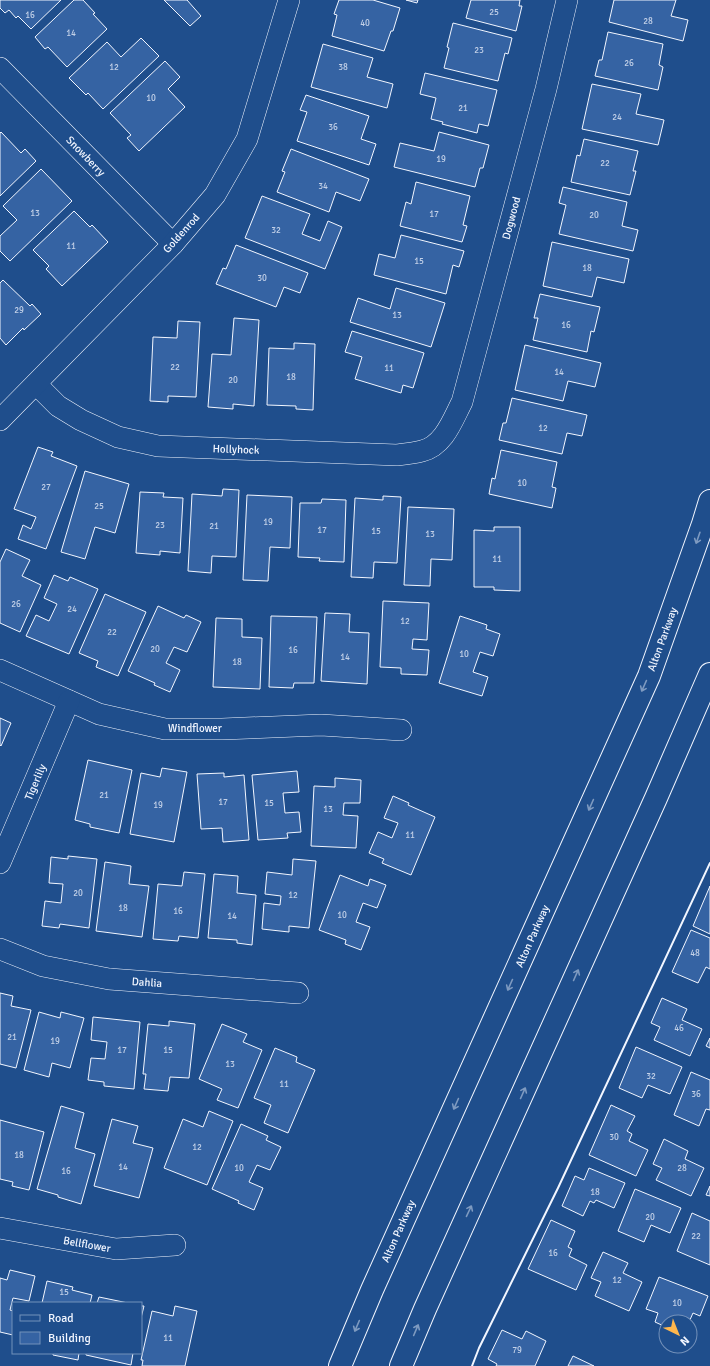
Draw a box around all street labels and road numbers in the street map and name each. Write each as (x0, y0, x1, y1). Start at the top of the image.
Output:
street label: Snowberry (63, 134, 108, 180)
street label: Dogwood (500, 195, 523, 241)
street label: Goldenrod (160, 211, 203, 256)
street label: Hollyhock (212, 442, 260, 457)
street label: Alton Parkway (645, 605, 680, 673)
street label: Windflower (168, 722, 222, 735)
street label: Tigerlily (22, 761, 49, 802)
street label: Alton Parkway (513, 902, 552, 970)
street label: Dahlia (131, 975, 163, 990)
street label: Alton Parkway (379, 1197, 418, 1265)
street label: Bellflower (62, 1234, 112, 1255)

